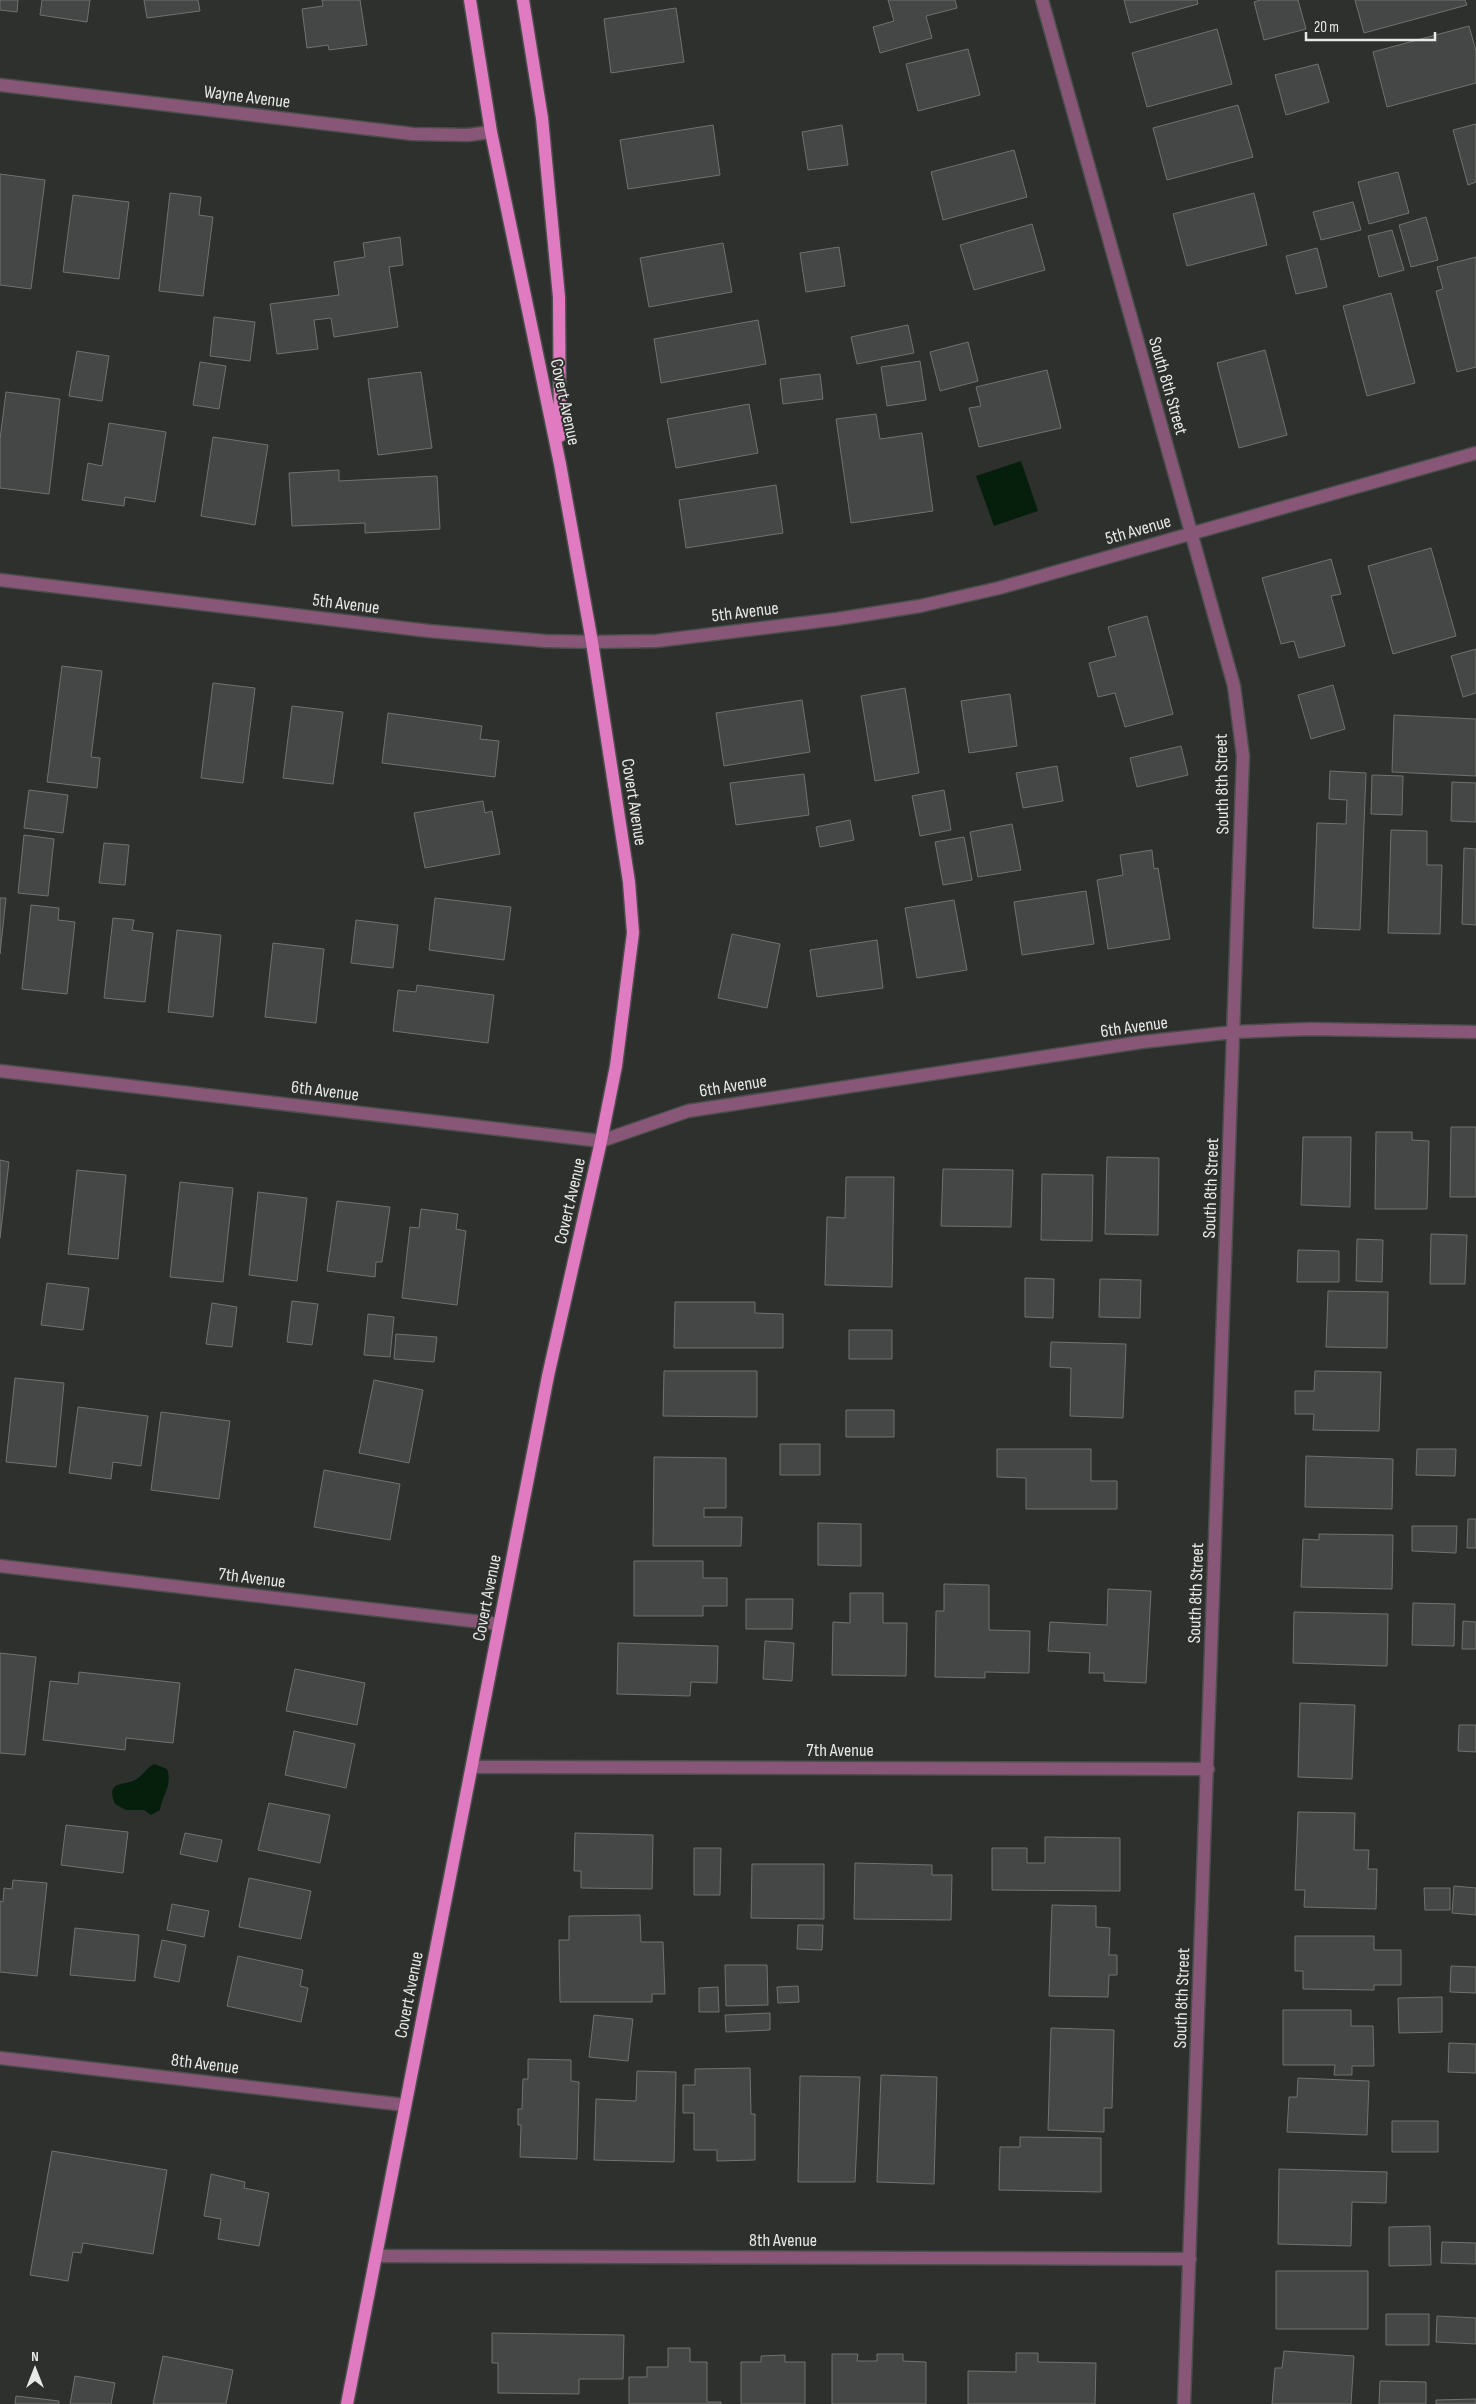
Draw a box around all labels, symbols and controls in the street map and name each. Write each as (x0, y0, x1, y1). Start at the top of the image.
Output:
scale bar (1306, 10, 1435, 42)
text: 20 m (1314, 18, 1339, 37)
street label: Wayne Avenue (203, 81, 291, 113)
street label: South 8th Street (1144, 335, 1192, 438)
street label: Covert Avenue (546, 357, 584, 447)
street label: 5th Avenue (1103, 511, 1173, 549)
street label: 5th Avenue (311, 589, 381, 619)
street label: 5th Avenue (710, 597, 780, 627)
street label: South 8th Street (1211, 733, 1233, 835)
street label: Covert Avenue (617, 757, 651, 847)
street label: 6th Avenue (1099, 1012, 1169, 1042)
street label: 6th Avenue (698, 1070, 768, 1102)
street label: 6th Avenue (290, 1076, 360, 1106)
street label: South 8th Street (1199, 1137, 1223, 1239)
street label: Covert Avenue (550, 1156, 590, 1246)
street label: South 8th Street (1184, 1542, 1208, 1644)
street label: Covert Avenue (468, 1553, 506, 1643)
street label: 7th Avenue (217, 1563, 287, 1593)
street label: 7th Avenue (806, 1740, 874, 1761)
street label: South 8th Street (1170, 1947, 1194, 2049)
street label: Covert Avenue (390, 1950, 428, 2040)
street label: 8th Avenue (170, 2049, 240, 2079)
street label: 8th Avenue (749, 2230, 817, 2251)
north arrow (10, 2344, 60, 2394)
text: N (31, 2348, 39, 2365)

